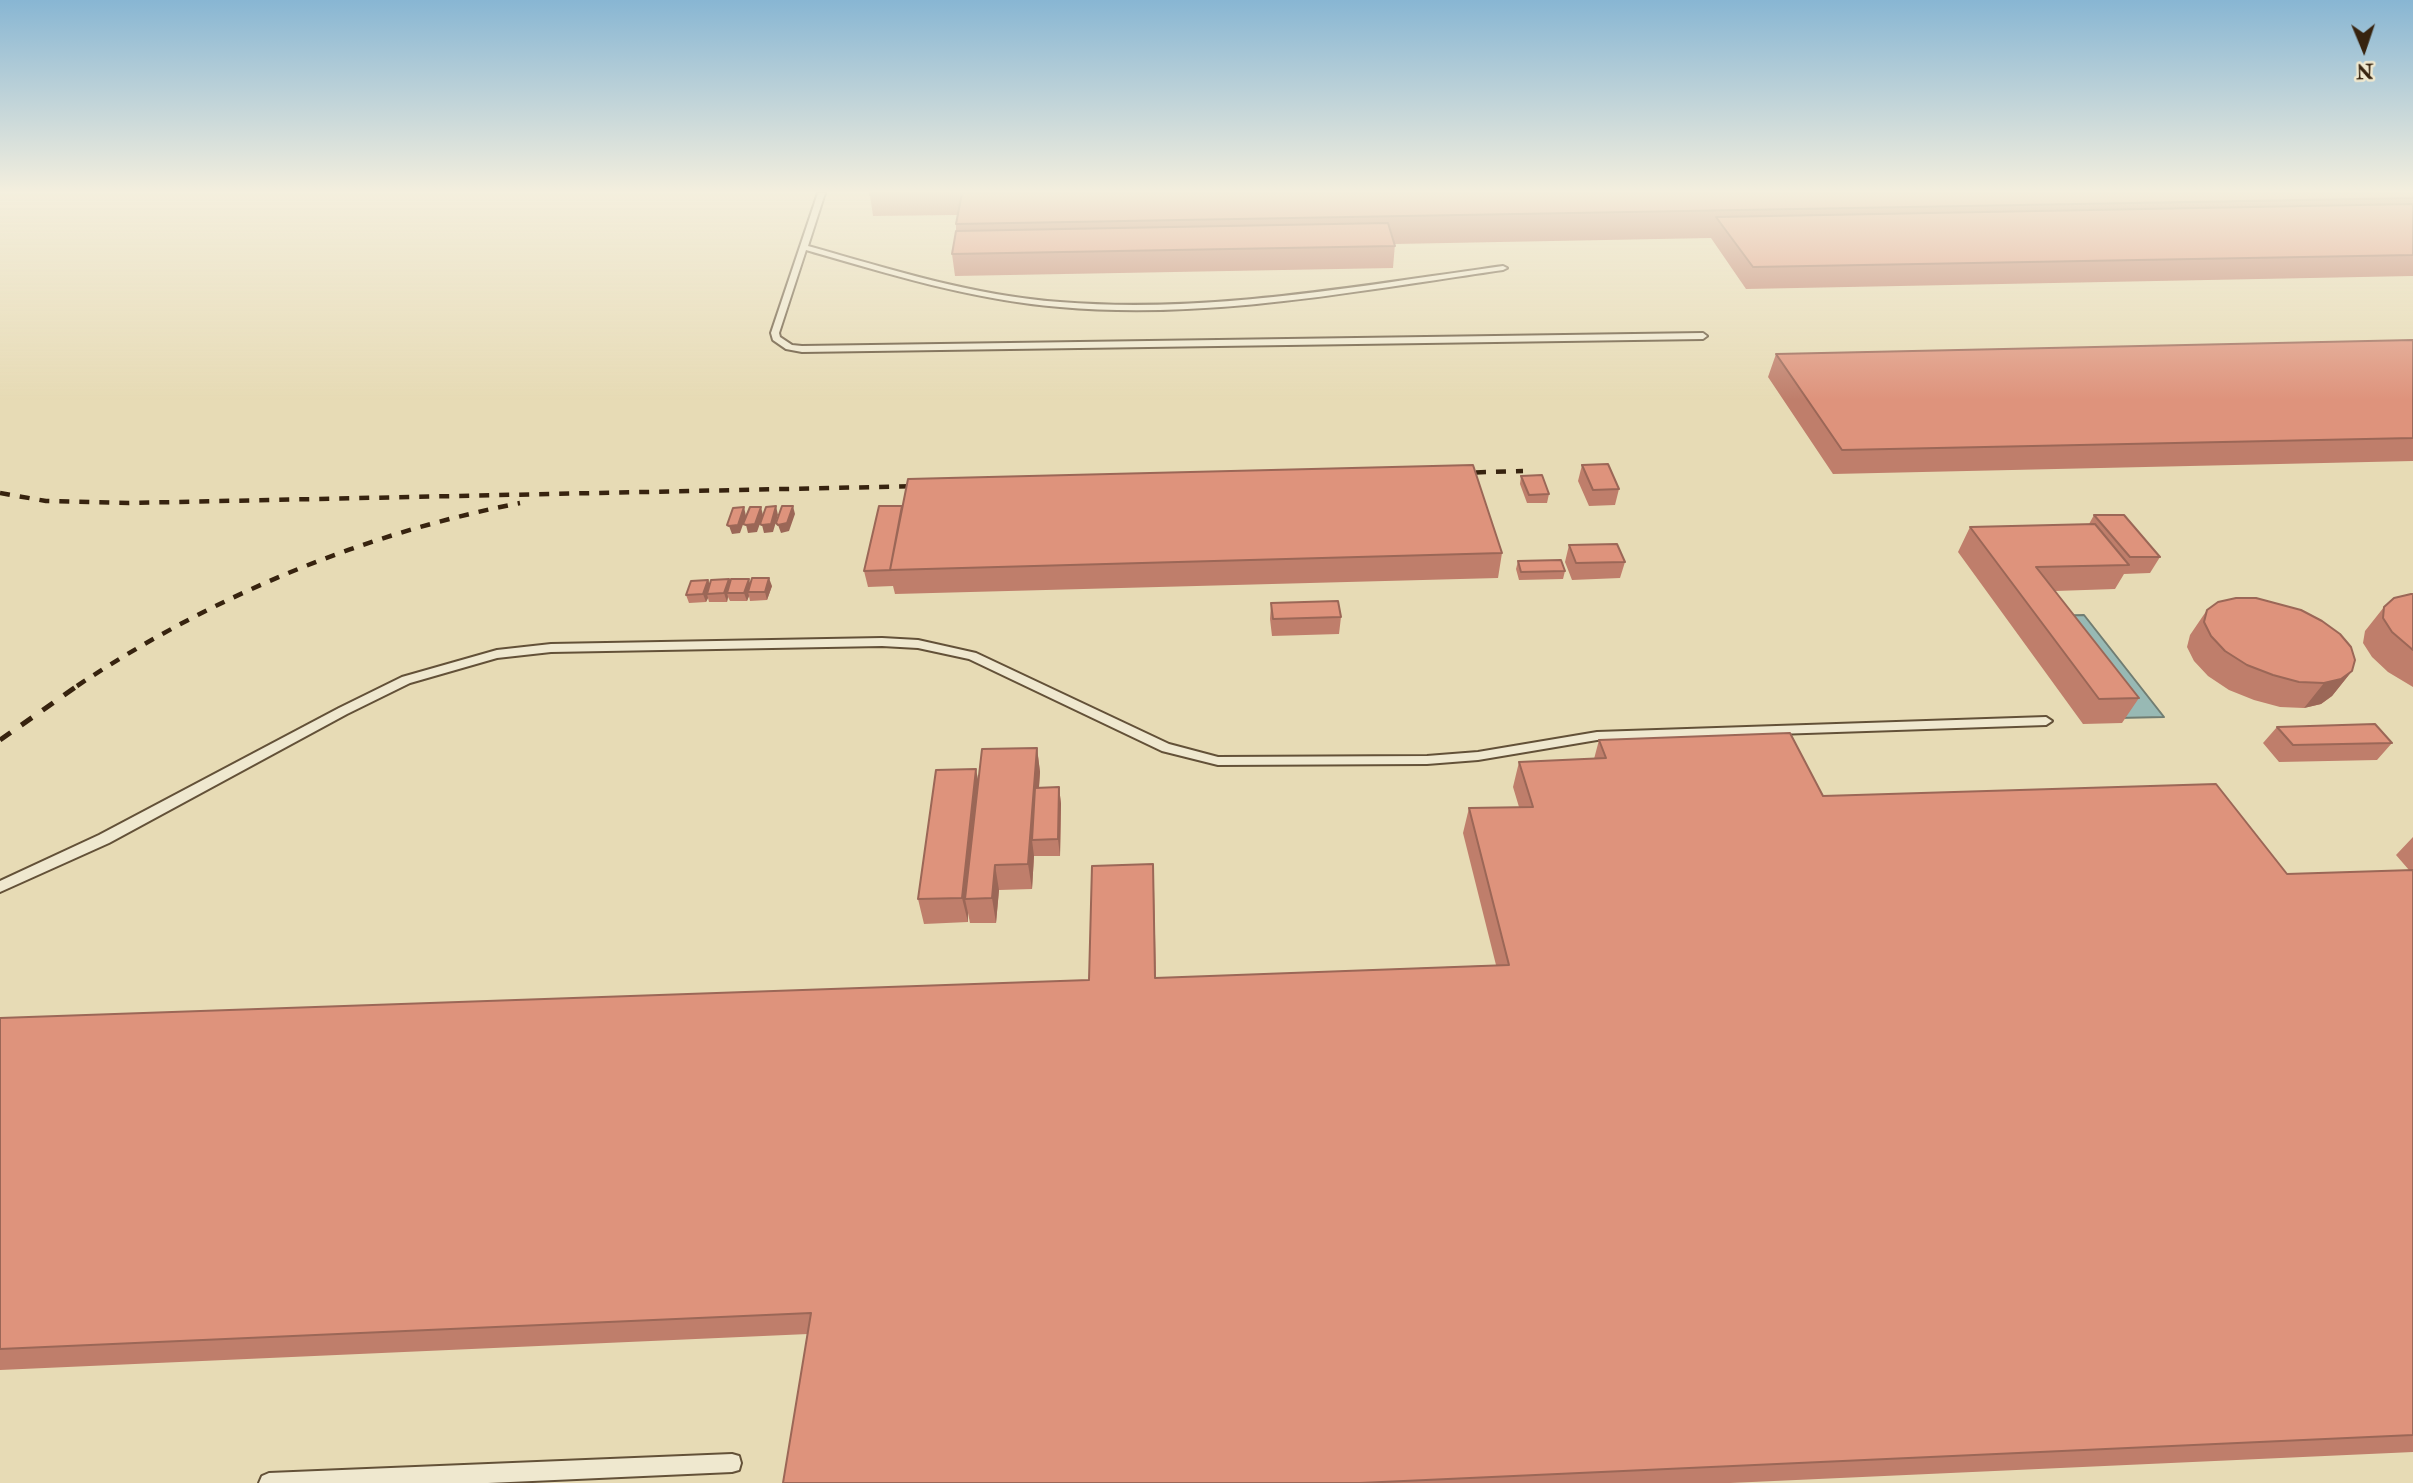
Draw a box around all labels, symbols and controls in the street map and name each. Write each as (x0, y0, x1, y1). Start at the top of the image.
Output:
north arrow (2329, 14, 2399, 84)
text: N (2356, 58, 2374, 82)

